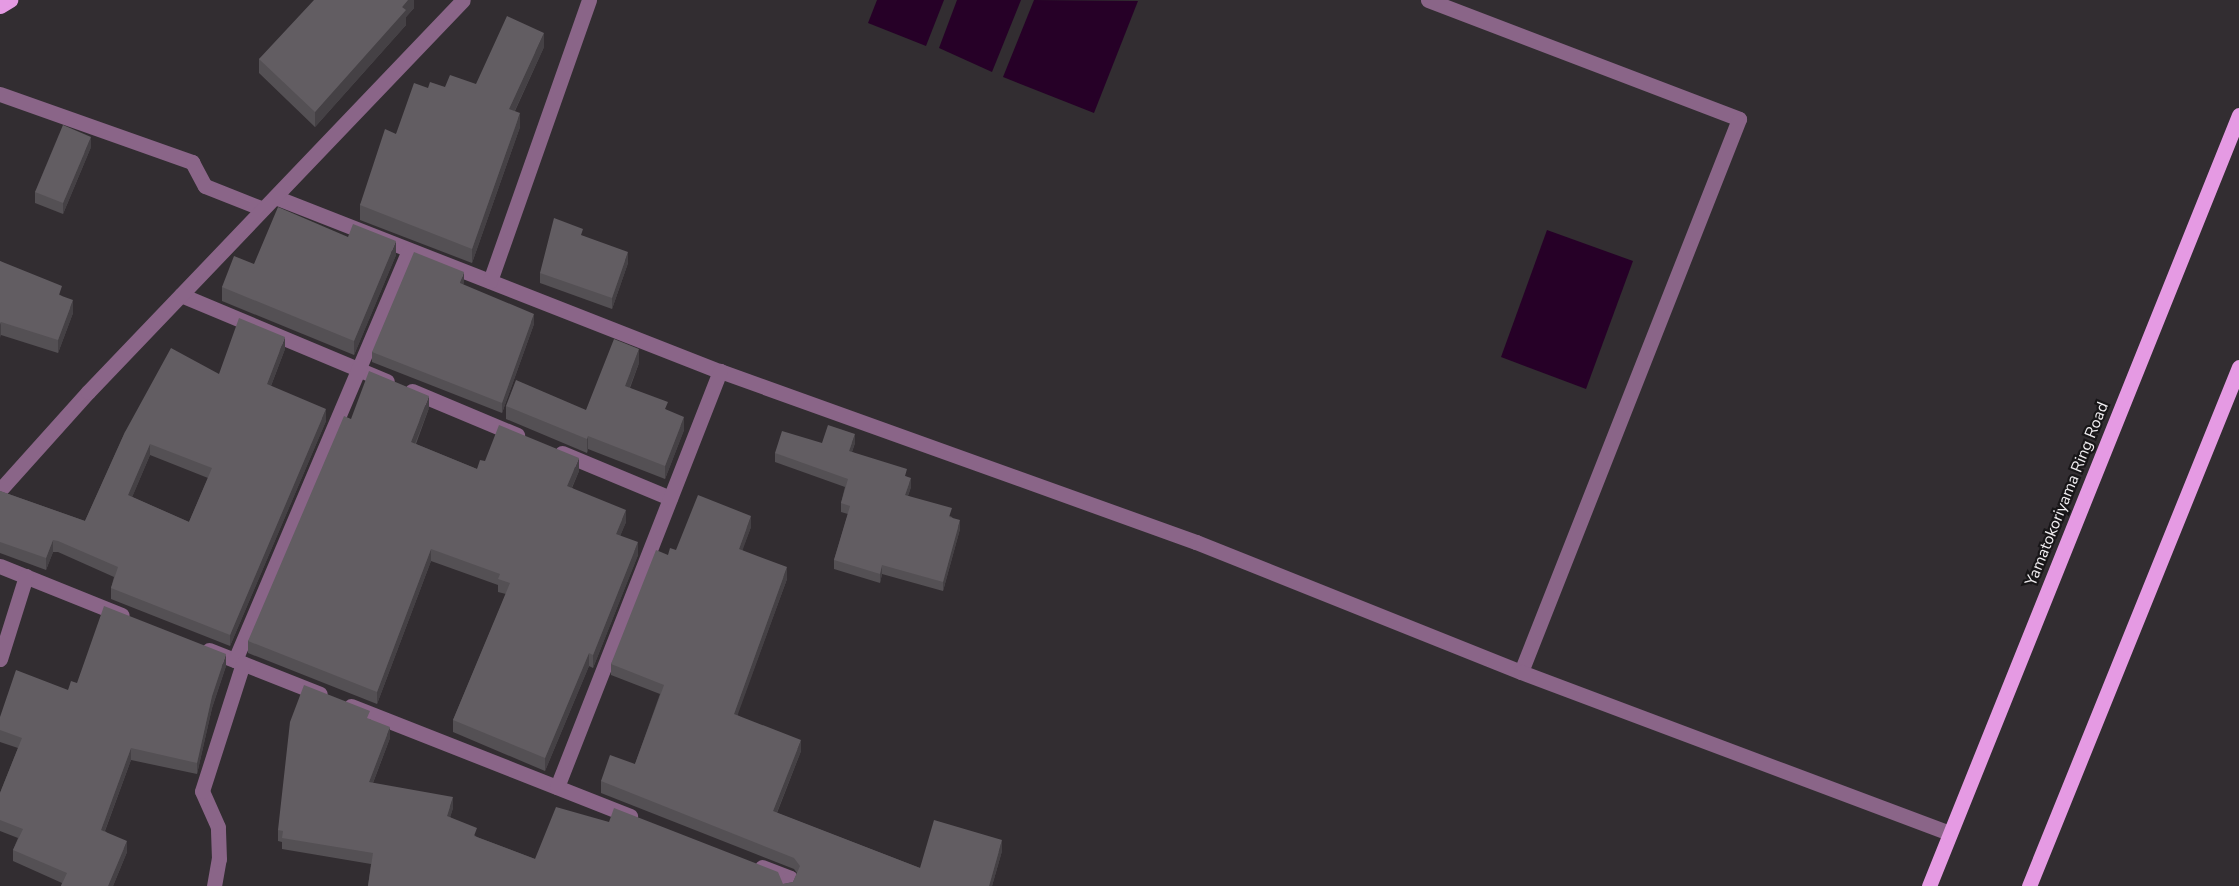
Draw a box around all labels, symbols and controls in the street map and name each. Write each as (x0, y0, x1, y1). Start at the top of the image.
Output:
street label: Yamatokoriyama Ring Road (2021, 399, 2113, 589)

